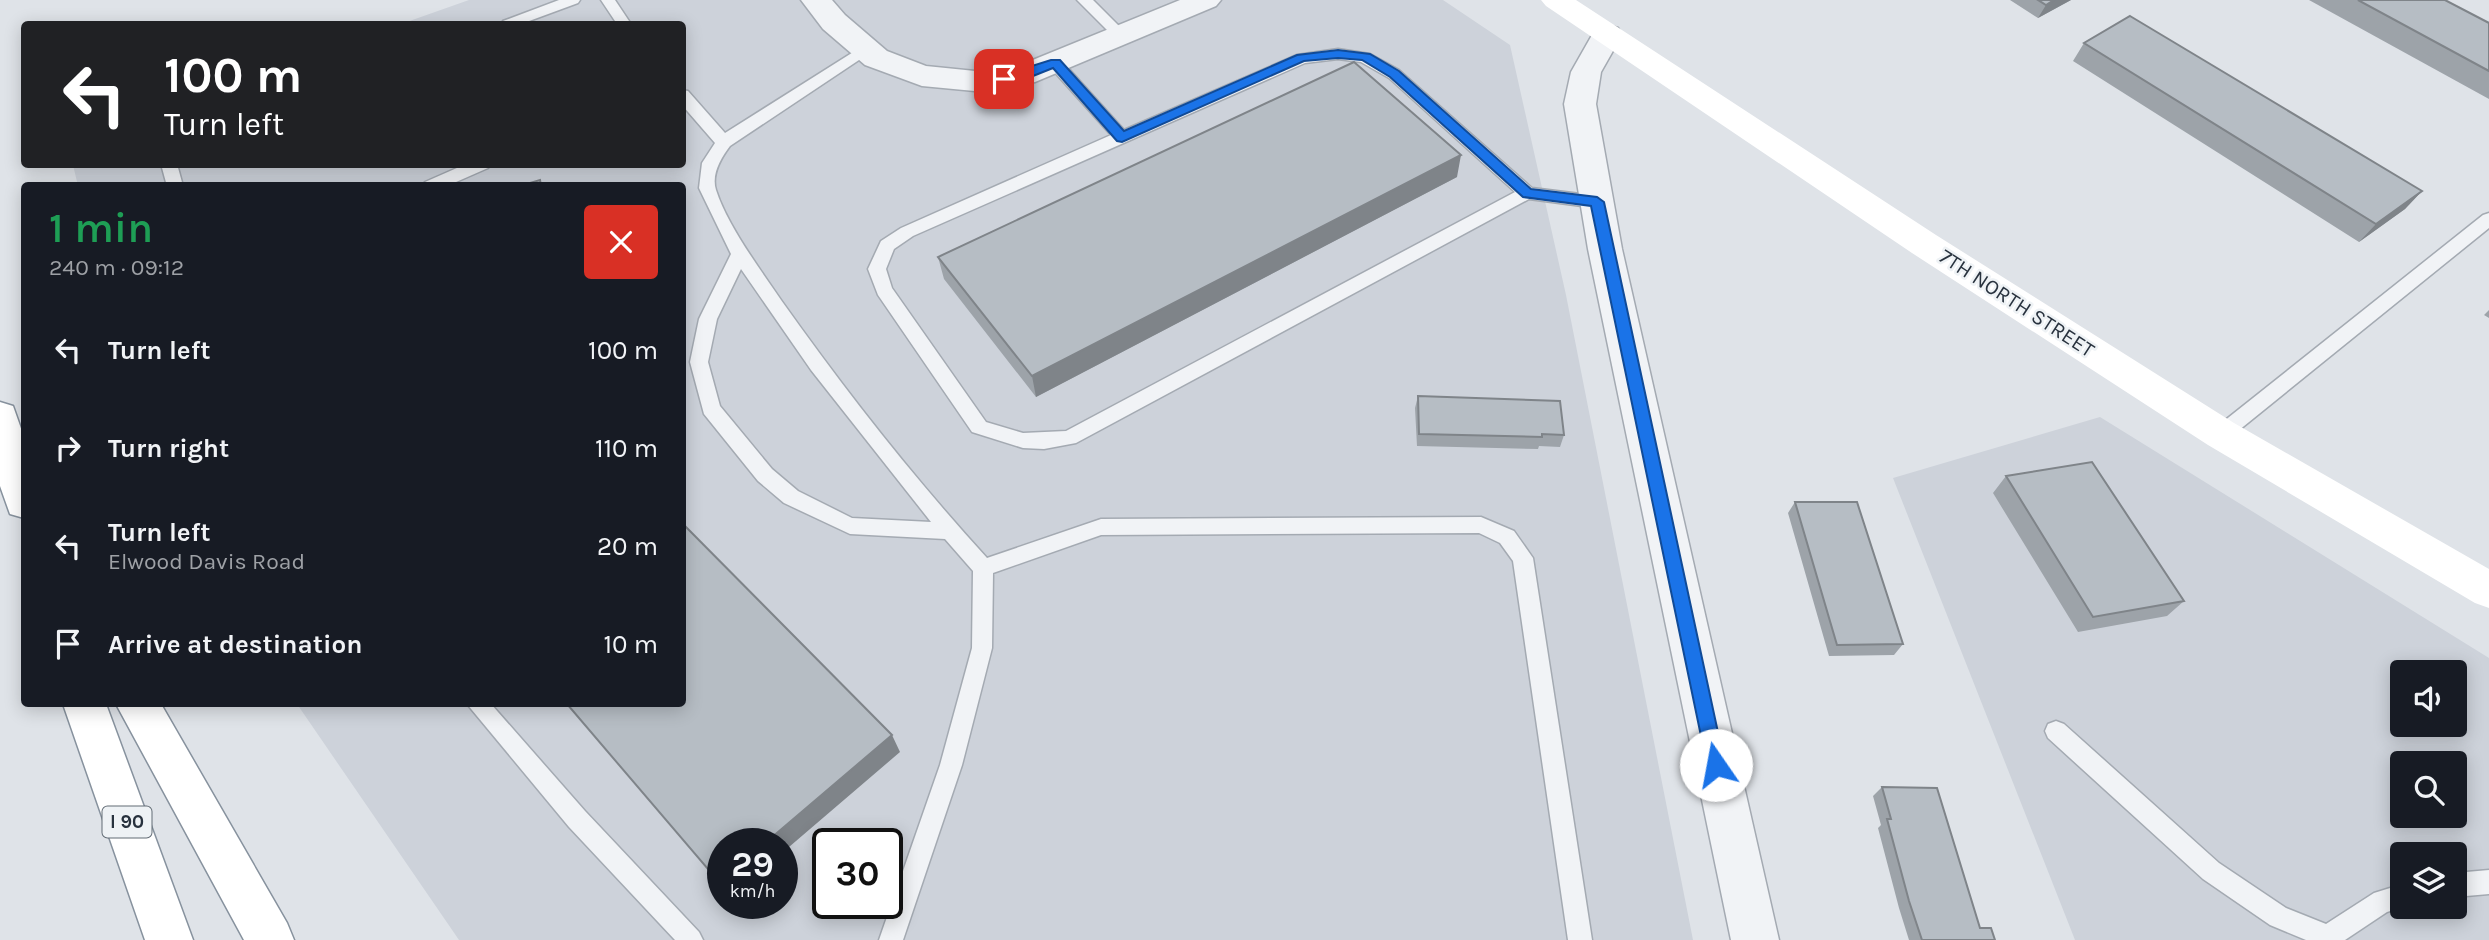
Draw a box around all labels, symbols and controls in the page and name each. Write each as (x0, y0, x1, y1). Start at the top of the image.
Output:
text: 100 m (164, 47, 302, 104)
icon: left (49, 49, 140, 140)
pin (974, 49, 1034, 109)
icon: arrive (985, 60, 1023, 98)
text: Turn left (164, 106, 284, 143)
text: 1 min (49, 203, 153, 253)
button: close (584, 205, 658, 279)
street label: 7TH NORTH STREET (1935, 244, 2099, 362)
text: 240 m · 09:12 (49, 254, 184, 281)
icon: left (49, 331, 87, 369)
text: Turn left (108, 335, 210, 366)
text: 100 m (588, 335, 658, 366)
icon: right (49, 429, 87, 467)
text: Turn right (108, 433, 229, 464)
text: 110 m (595, 433, 658, 464)
text: Turn left (108, 517, 210, 548)
icon: left (49, 527, 87, 565)
text: 20 m (597, 531, 658, 562)
text: Elwood Davis Road (108, 548, 305, 575)
icon: arrive (49, 625, 87, 663)
text: Arrive at destination (108, 629, 362, 660)
text: 10 m (603, 629, 658, 660)
map controls (2390, 660, 2467, 919)
button: sound (2390, 660, 2467, 737)
position arrow (1679, 728, 1753, 802)
button: search (2390, 751, 2467, 828)
road number: I 90 (102, 806, 152, 838)
speed limit sign: 30 (812, 828, 903, 919)
button: layers (2390, 842, 2467, 919)
text: 29 (731, 844, 774, 885)
text: km/h (730, 880, 775, 902)

